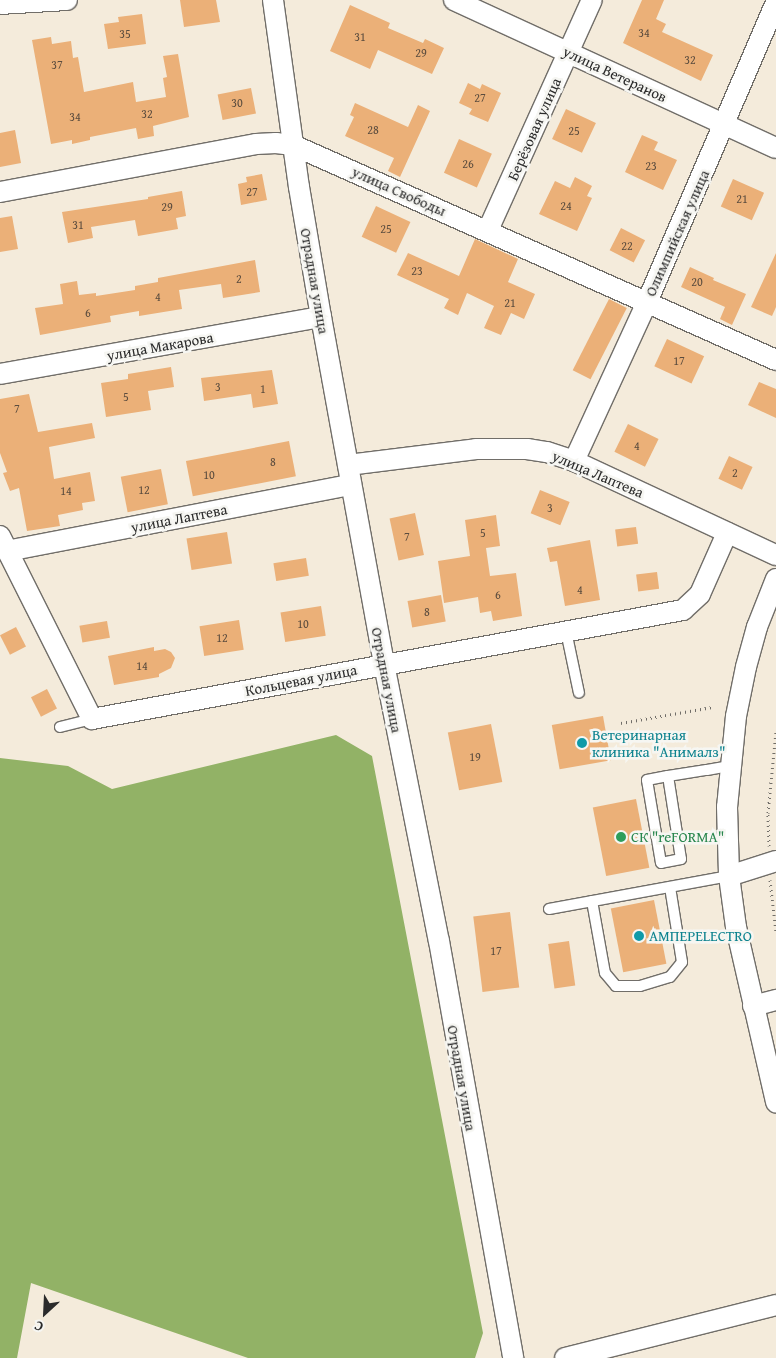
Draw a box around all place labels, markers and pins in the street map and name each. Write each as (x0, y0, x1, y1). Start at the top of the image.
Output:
place label: Ветеринарная клиника "Анималз" (592, 725, 725, 760)
marker: Ветеринарная клиника "Анималз" (576, 737, 588, 749)
place label: СК "reFORMA" (631, 828, 724, 846)
marker: СК "reFORMA" (615, 831, 627, 843)
place label: АМПЕРELECTRO (649, 927, 752, 945)
marker: АМПЕРELECTRO (633, 930, 645, 942)

